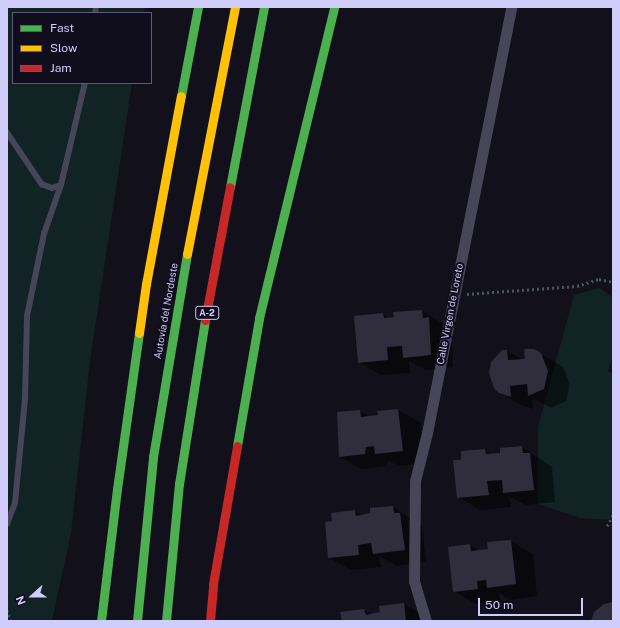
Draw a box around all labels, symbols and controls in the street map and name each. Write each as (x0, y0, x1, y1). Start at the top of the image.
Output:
legend (12, 12, 152, 84)
text: Fast (50, 21, 74, 35)
text: Slow (50, 41, 77, 55)
text: Jam (50, 61, 72, 75)
street label: Autovía del Nordeste (152, 262, 180, 360)
street label: Calle Virgen de Loreto (434, 262, 466, 366)
road number: A-2 (195, 306, 219, 320)
north arrow (12, 576, 52, 616)
scale bar (480, 590, 585, 616)
text: N (14, 594, 28, 606)
text: 50 m (485, 598, 513, 612)

